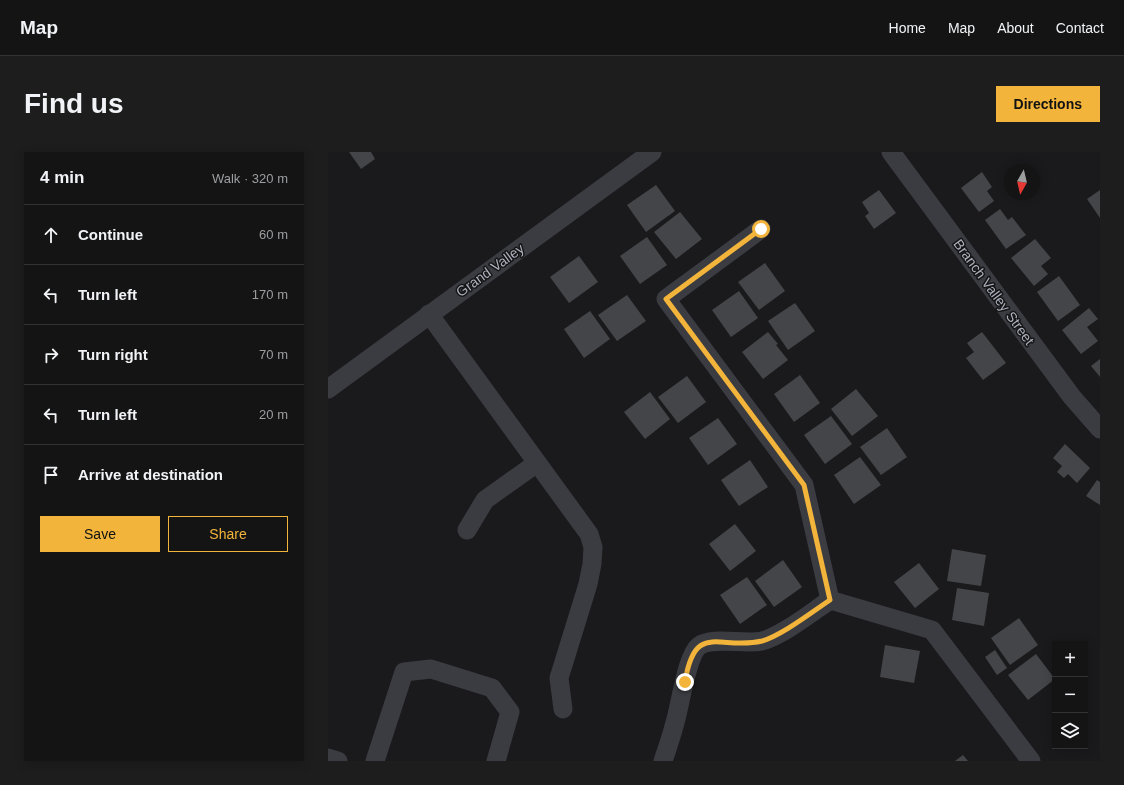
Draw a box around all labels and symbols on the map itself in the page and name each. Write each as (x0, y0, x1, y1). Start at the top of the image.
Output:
north arrow (1004, 164, 1040, 200)
route start (752, 220, 770, 238)
street label: Branch Valley Street (950, 236, 1038, 348)
street label: Grand Valley (453, 240, 527, 300)
route end (676, 673, 694, 691)

